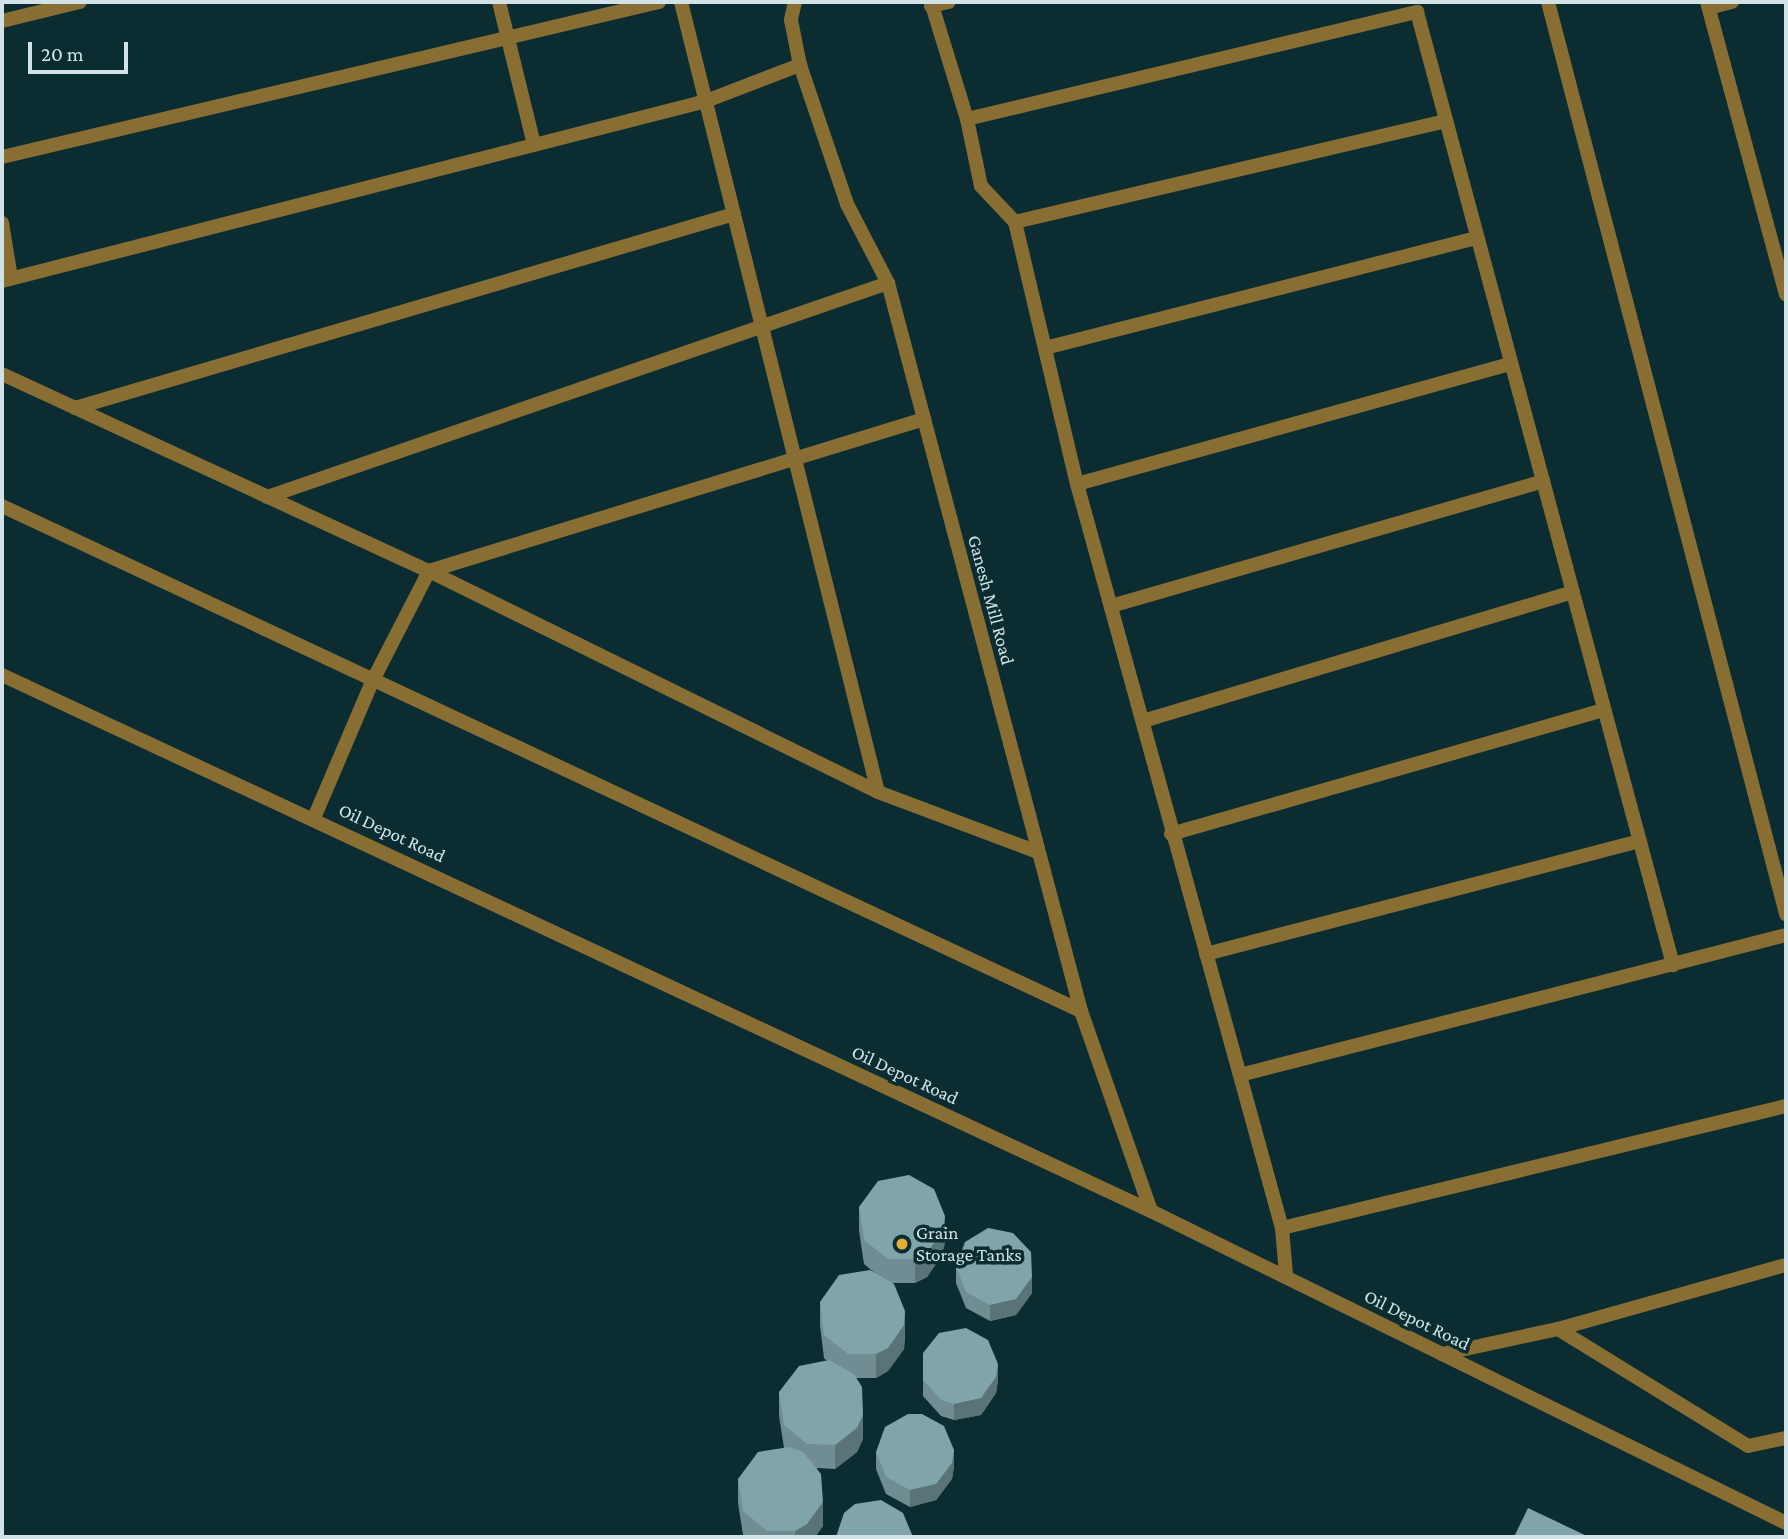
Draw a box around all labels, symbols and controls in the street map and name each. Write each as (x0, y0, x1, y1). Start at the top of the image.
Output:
scale bar (32, 28, 131, 72)
text: 20 m (41, 42, 84, 66)
street label: Ganesh Mill Road (963, 533, 1019, 667)
street label: Oil Depot Road (335, 798, 449, 868)
street label: Oil Depot Road (848, 1040, 962, 1110)
place label: Grain Storage Tanks (916, 1222, 1022, 1266)
marker: Grain Storage Tanks (894, 1236, 910, 1252)
street label: Oil Depot Road (1360, 1285, 1474, 1355)

